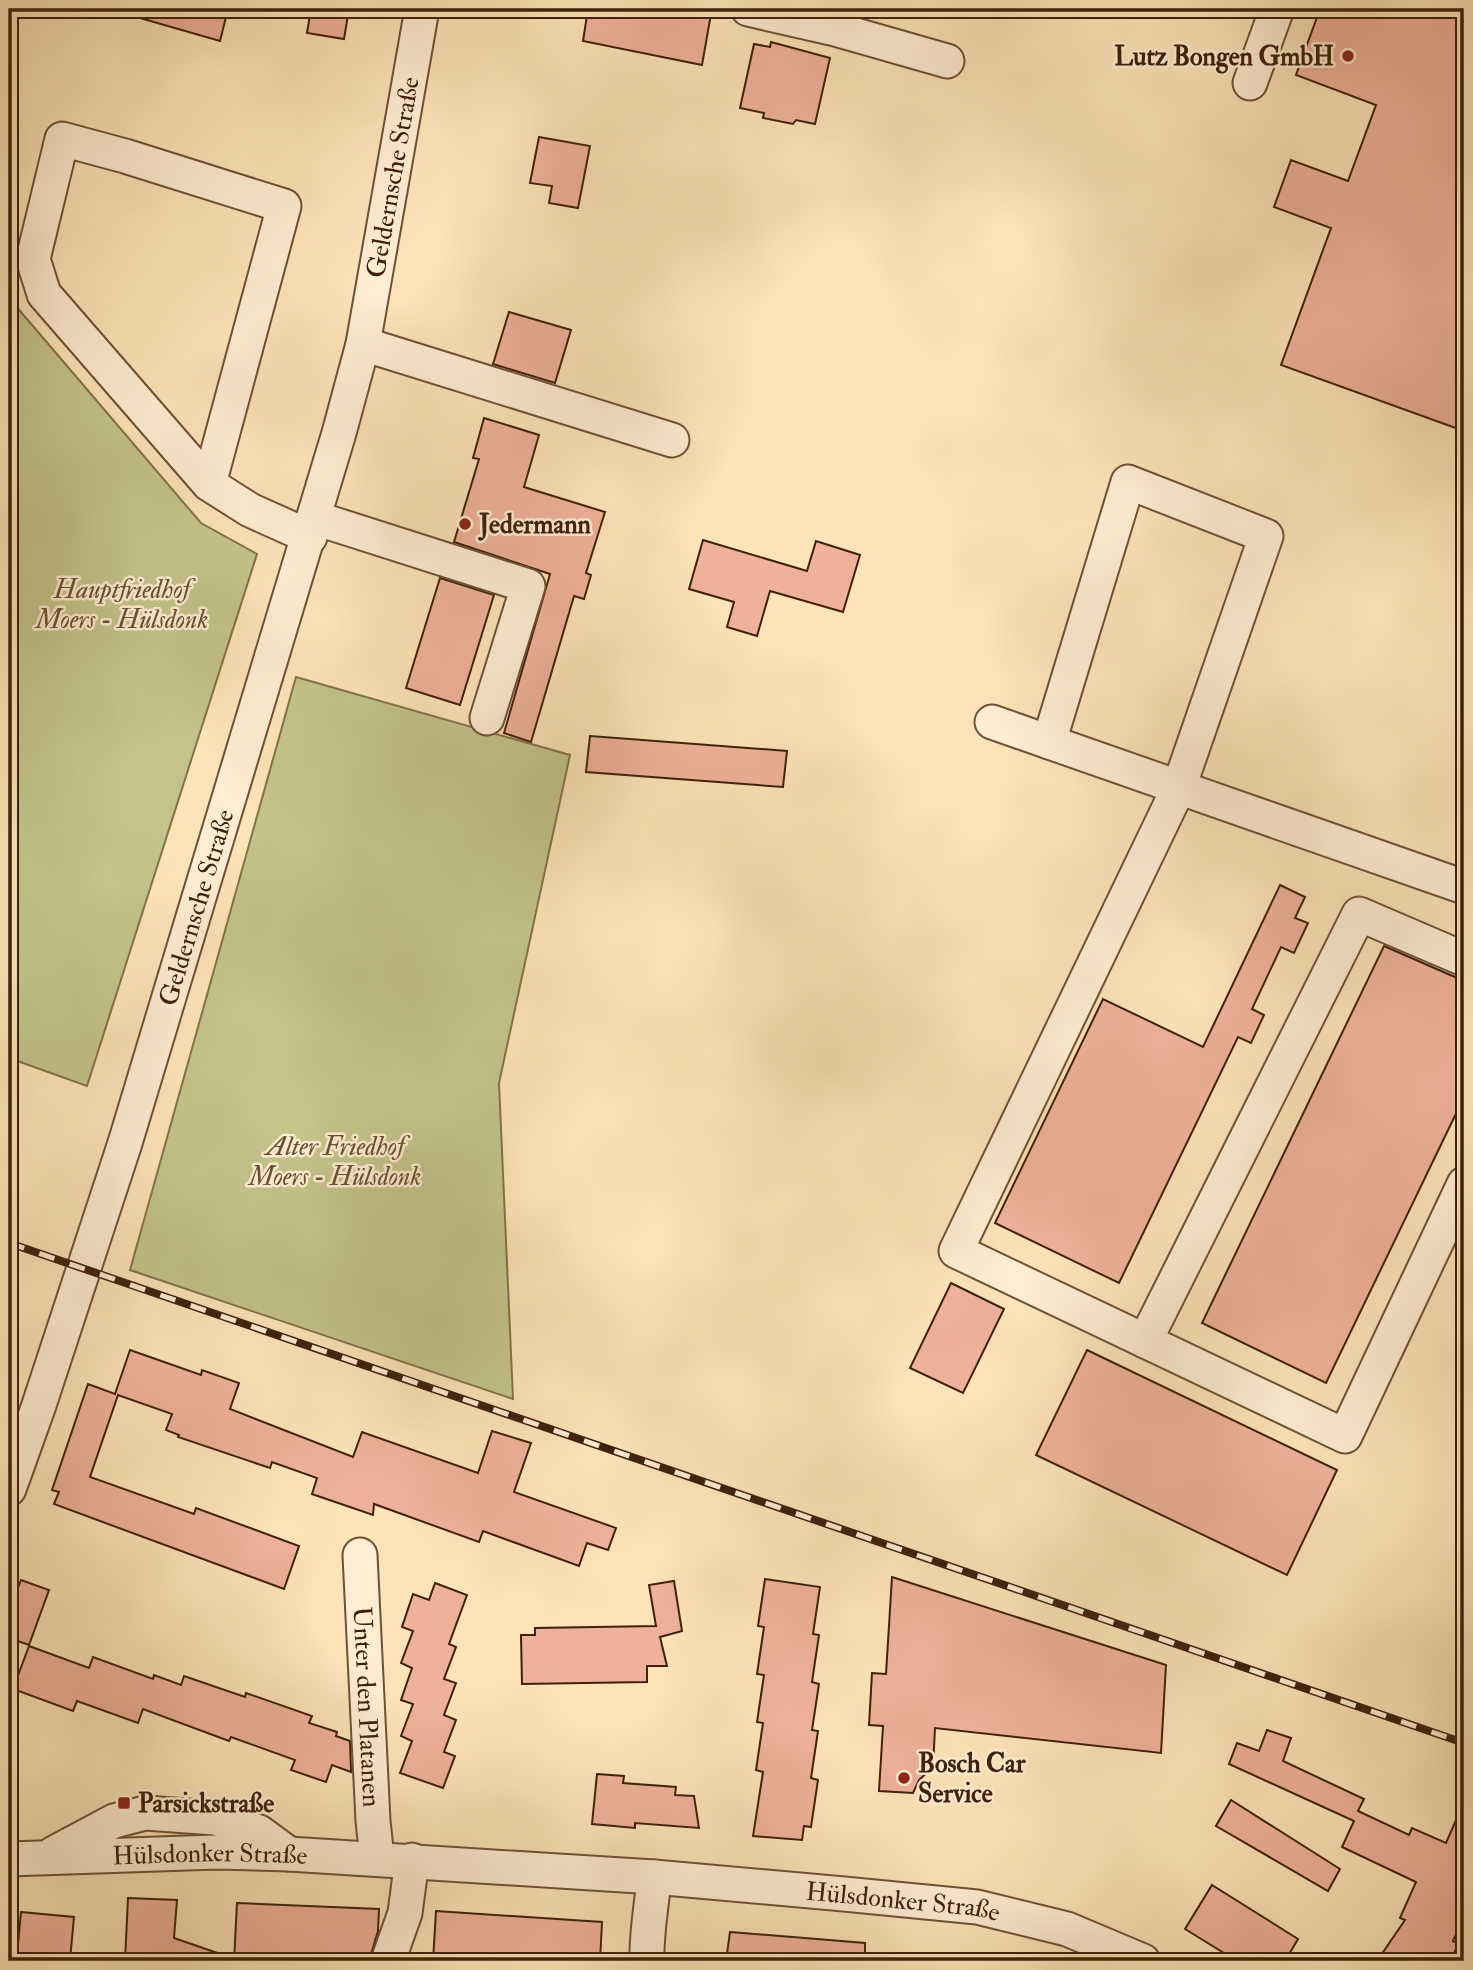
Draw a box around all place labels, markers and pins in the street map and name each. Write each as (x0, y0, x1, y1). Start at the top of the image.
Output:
place label: Lutz Bongen GmbH (1114, 41, 1334, 74)
marker: Lutz Bongen GmbH (1340, 48, 1356, 64)
place label: Jedermann (477, 509, 592, 541)
marker: Jedermann (457, 516, 473, 532)
place label: Bosch Car Service (918, 1748, 1026, 1810)
marker: Bosch Car Service (896, 1770, 912, 1786)
place label: Parsickstraße (138, 1788, 274, 1820)
marker: Parsickstraße (116, 1795, 132, 1811)

